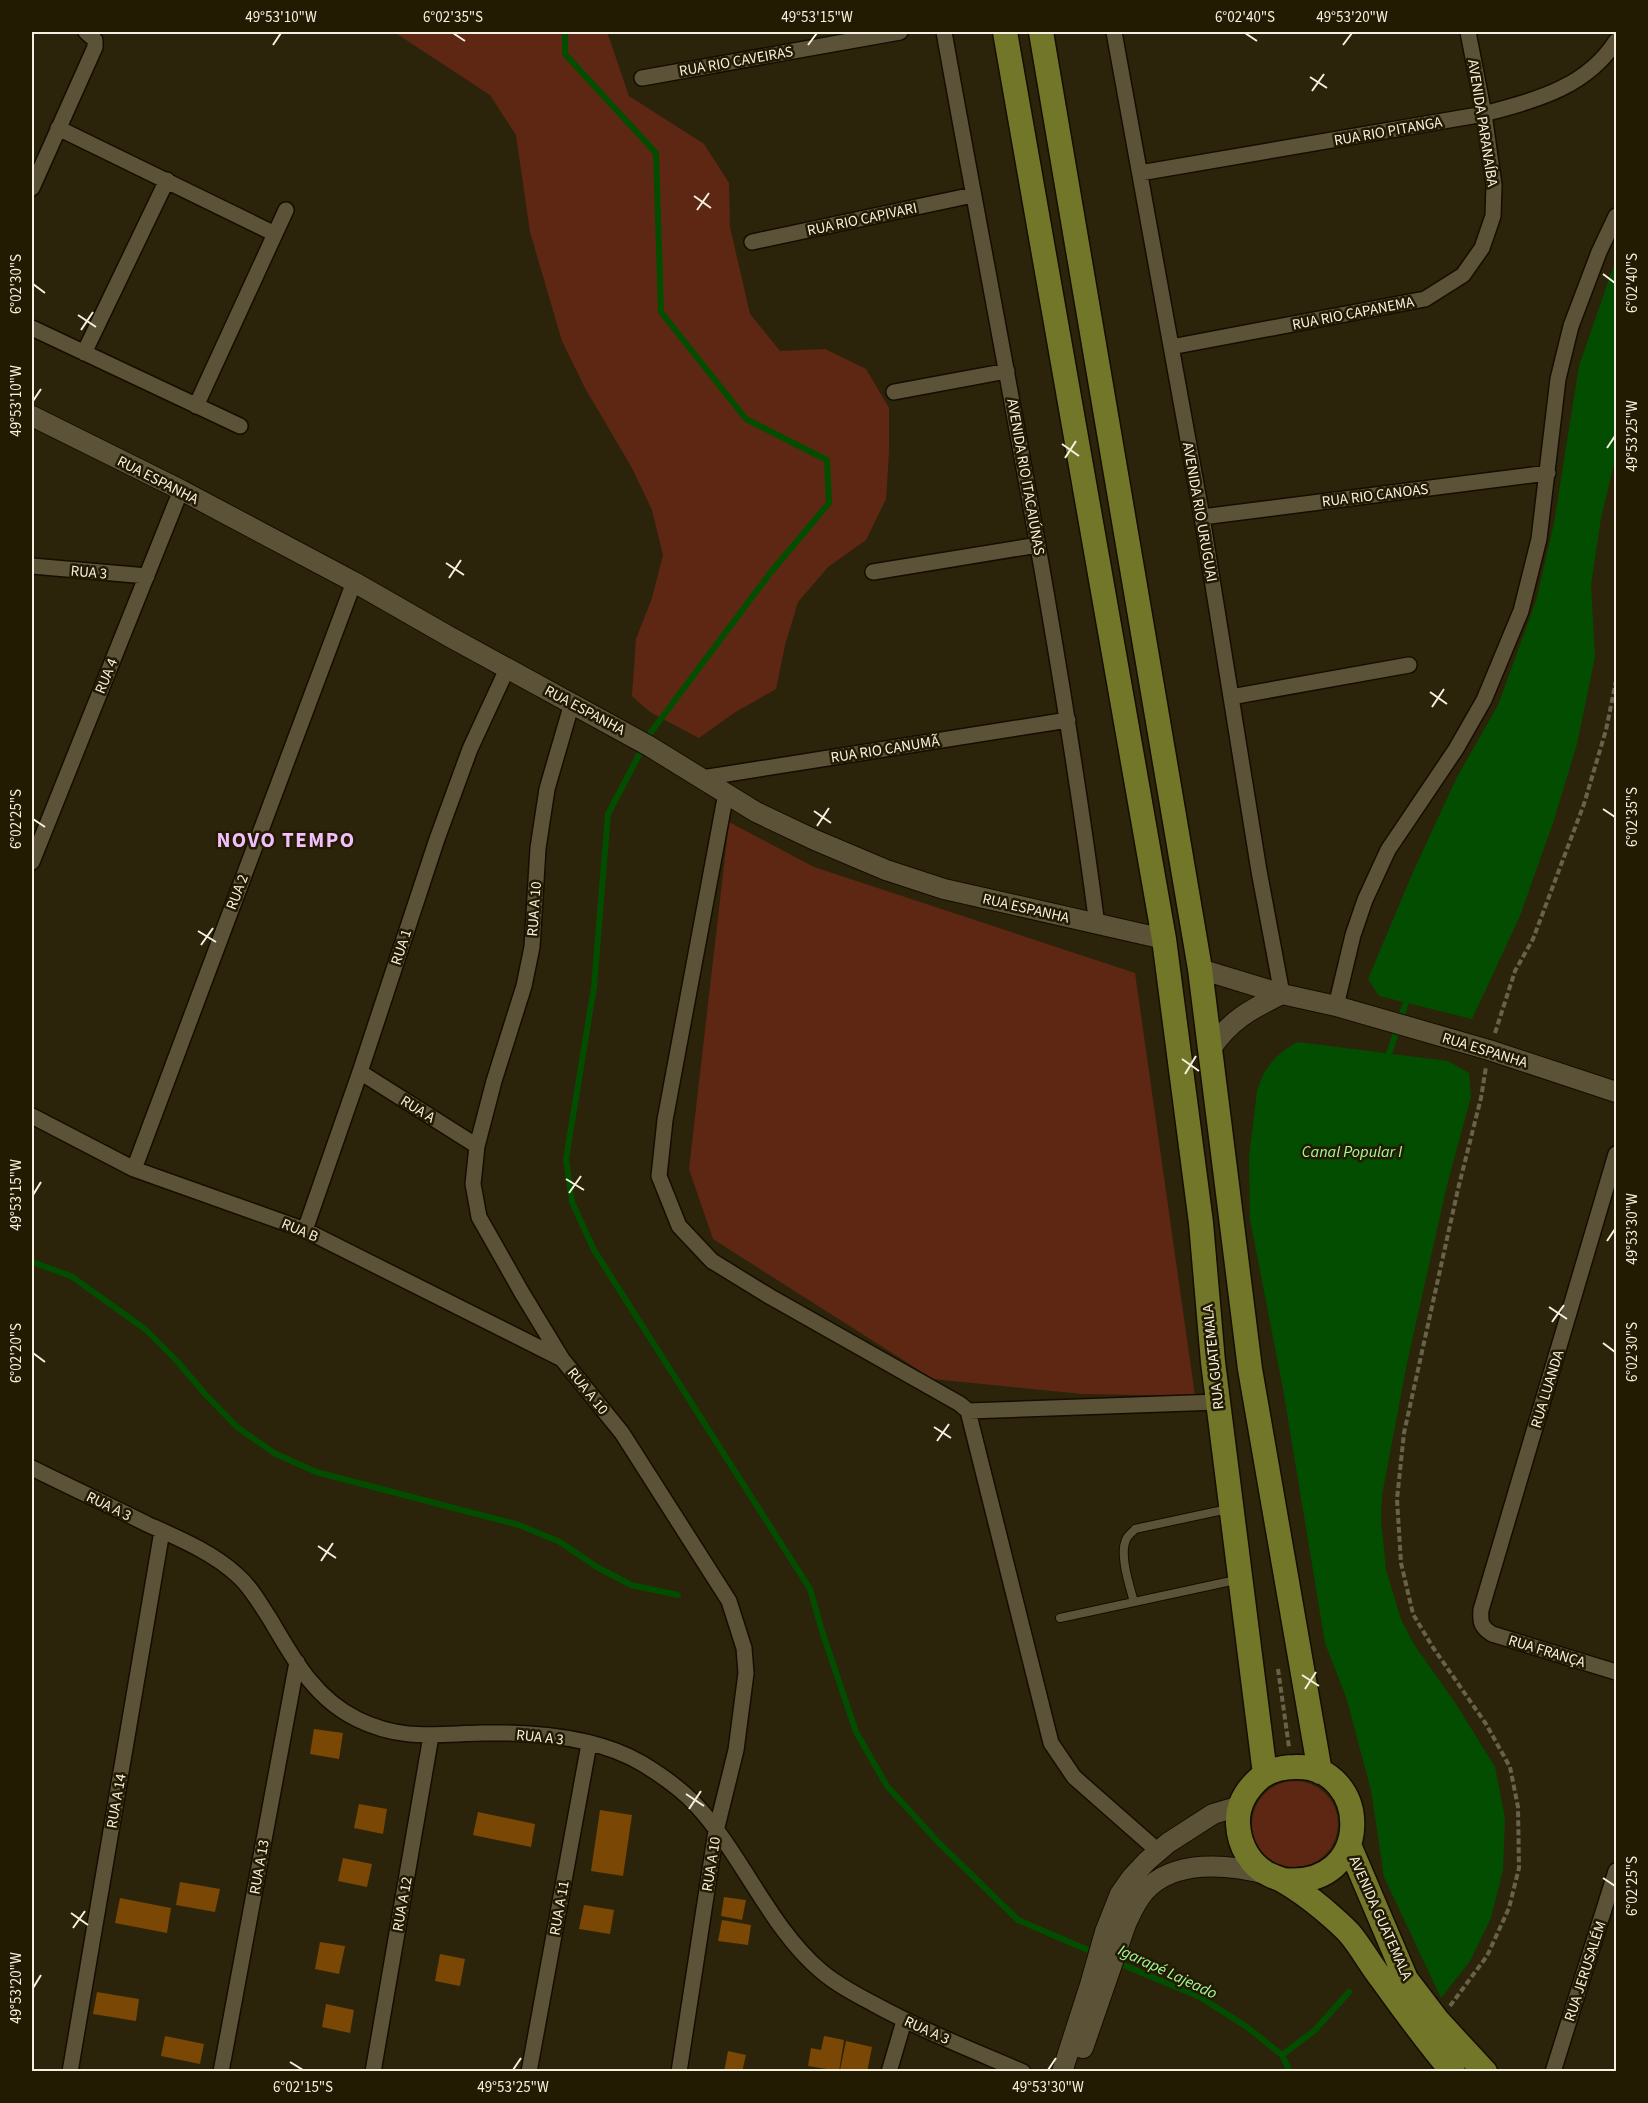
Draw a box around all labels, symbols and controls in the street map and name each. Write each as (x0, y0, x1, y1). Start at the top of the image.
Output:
text: 49°53'10"W (245, 7, 317, 28)
text: 6°02'35"S (423, 7, 483, 28)
text: 49°53'15"W (781, 7, 853, 28)
text: 6°02'40"S (1215, 7, 1275, 28)
text: 49°53'20"W (1316, 7, 1388, 28)
street label: RUA RIO CAVEIRAS (678, 41, 795, 82)
street label: AVENIDA PARANAÍBA (1462, 58, 1503, 189)
street label: RUA RIO PITANGA (1332, 111, 1445, 151)
street label: RUA RIO CAPIVARI (805, 198, 919, 241)
text: 6°02'40"S (1622, 253, 1643, 313)
text: 6°02'30"S (6, 254, 27, 314)
street label: RUA RIO CAPANEMA (1290, 291, 1417, 336)
text: 49°53'10"W (6, 365, 27, 437)
street label: AVENIDA RIO ITACAIÚNAS (1001, 397, 1050, 557)
text: 49°53'25"W (1622, 400, 1643, 472)
street label: AVENIDA RIO URUGUAI (1177, 441, 1222, 584)
street label: RUA ESPANHA (114, 451, 203, 510)
street label: RUA RIO CANOAS (1321, 479, 1429, 512)
street label: RUA 3 (70, 560, 108, 585)
street label: RUA 4 (90, 655, 123, 697)
street label: RUA ESPANHA (541, 680, 630, 741)
street label: RUA RIO CANUMÃ (829, 730, 942, 768)
text: 6°02'35"S (1622, 787, 1643, 847)
text: 6°02'25"S (6, 789, 27, 849)
district label: NOVO TEMPO (216, 825, 356, 855)
street label: RUA 2 (221, 871, 254, 913)
street label: RUA A 10 (522, 881, 547, 937)
street label: RUA ESPANHA (980, 888, 1072, 929)
street label: RUA 1 (386, 927, 417, 968)
street label: RUA ESPANHA (1439, 1027, 1531, 1074)
street label: RUA A (396, 1091, 440, 1129)
water label: Canal Popular I (1302, 1141, 1402, 1163)
text: 49°53'15"W (6, 1159, 27, 1231)
text: 49°53'30"W (1622, 1193, 1643, 1265)
street label: RUA B (278, 1213, 322, 1248)
street label: RUA GUATEMALA (1197, 1302, 1229, 1411)
text: 6°02'30"S (1622, 1322, 1643, 1382)
text: 6°02'20"S (6, 1323, 27, 1383)
street label: RUA LUANDA (1526, 1347, 1570, 1431)
street label: RUA A 10 (562, 1363, 613, 1419)
street label: RUA A 3 (83, 1487, 135, 1526)
street label: RUA FRANÇA (1506, 1630, 1589, 1673)
street label: RUA A 3 (515, 1725, 565, 1750)
street label: RUA A 14 (101, 1772, 132, 1830)
street label: RUA A 10 (697, 1835, 726, 1893)
street label: RUA A 13 (244, 1838, 275, 1896)
street label: AVENIDA GUATEMALA (1344, 1853, 1418, 1984)
text: 6°02'25"S (1622, 1856, 1643, 1916)
street label: RUA A 12 (387, 1875, 418, 1933)
street label: RUA A 11 (544, 1879, 575, 1937)
street label: RUA JERUSALÉM (1559, 1918, 1612, 2024)
water label: Igarapé Lajeado (1114, 1939, 1221, 2004)
text: 49°53'20"W (6, 1952, 27, 2024)
street label: RUA A 3 (901, 2011, 953, 2050)
text: 6°02'15"S (273, 2077, 333, 2098)
text: 49°53'25"W (477, 2077, 549, 2098)
text: 49°53'30"W (1012, 2077, 1084, 2098)

